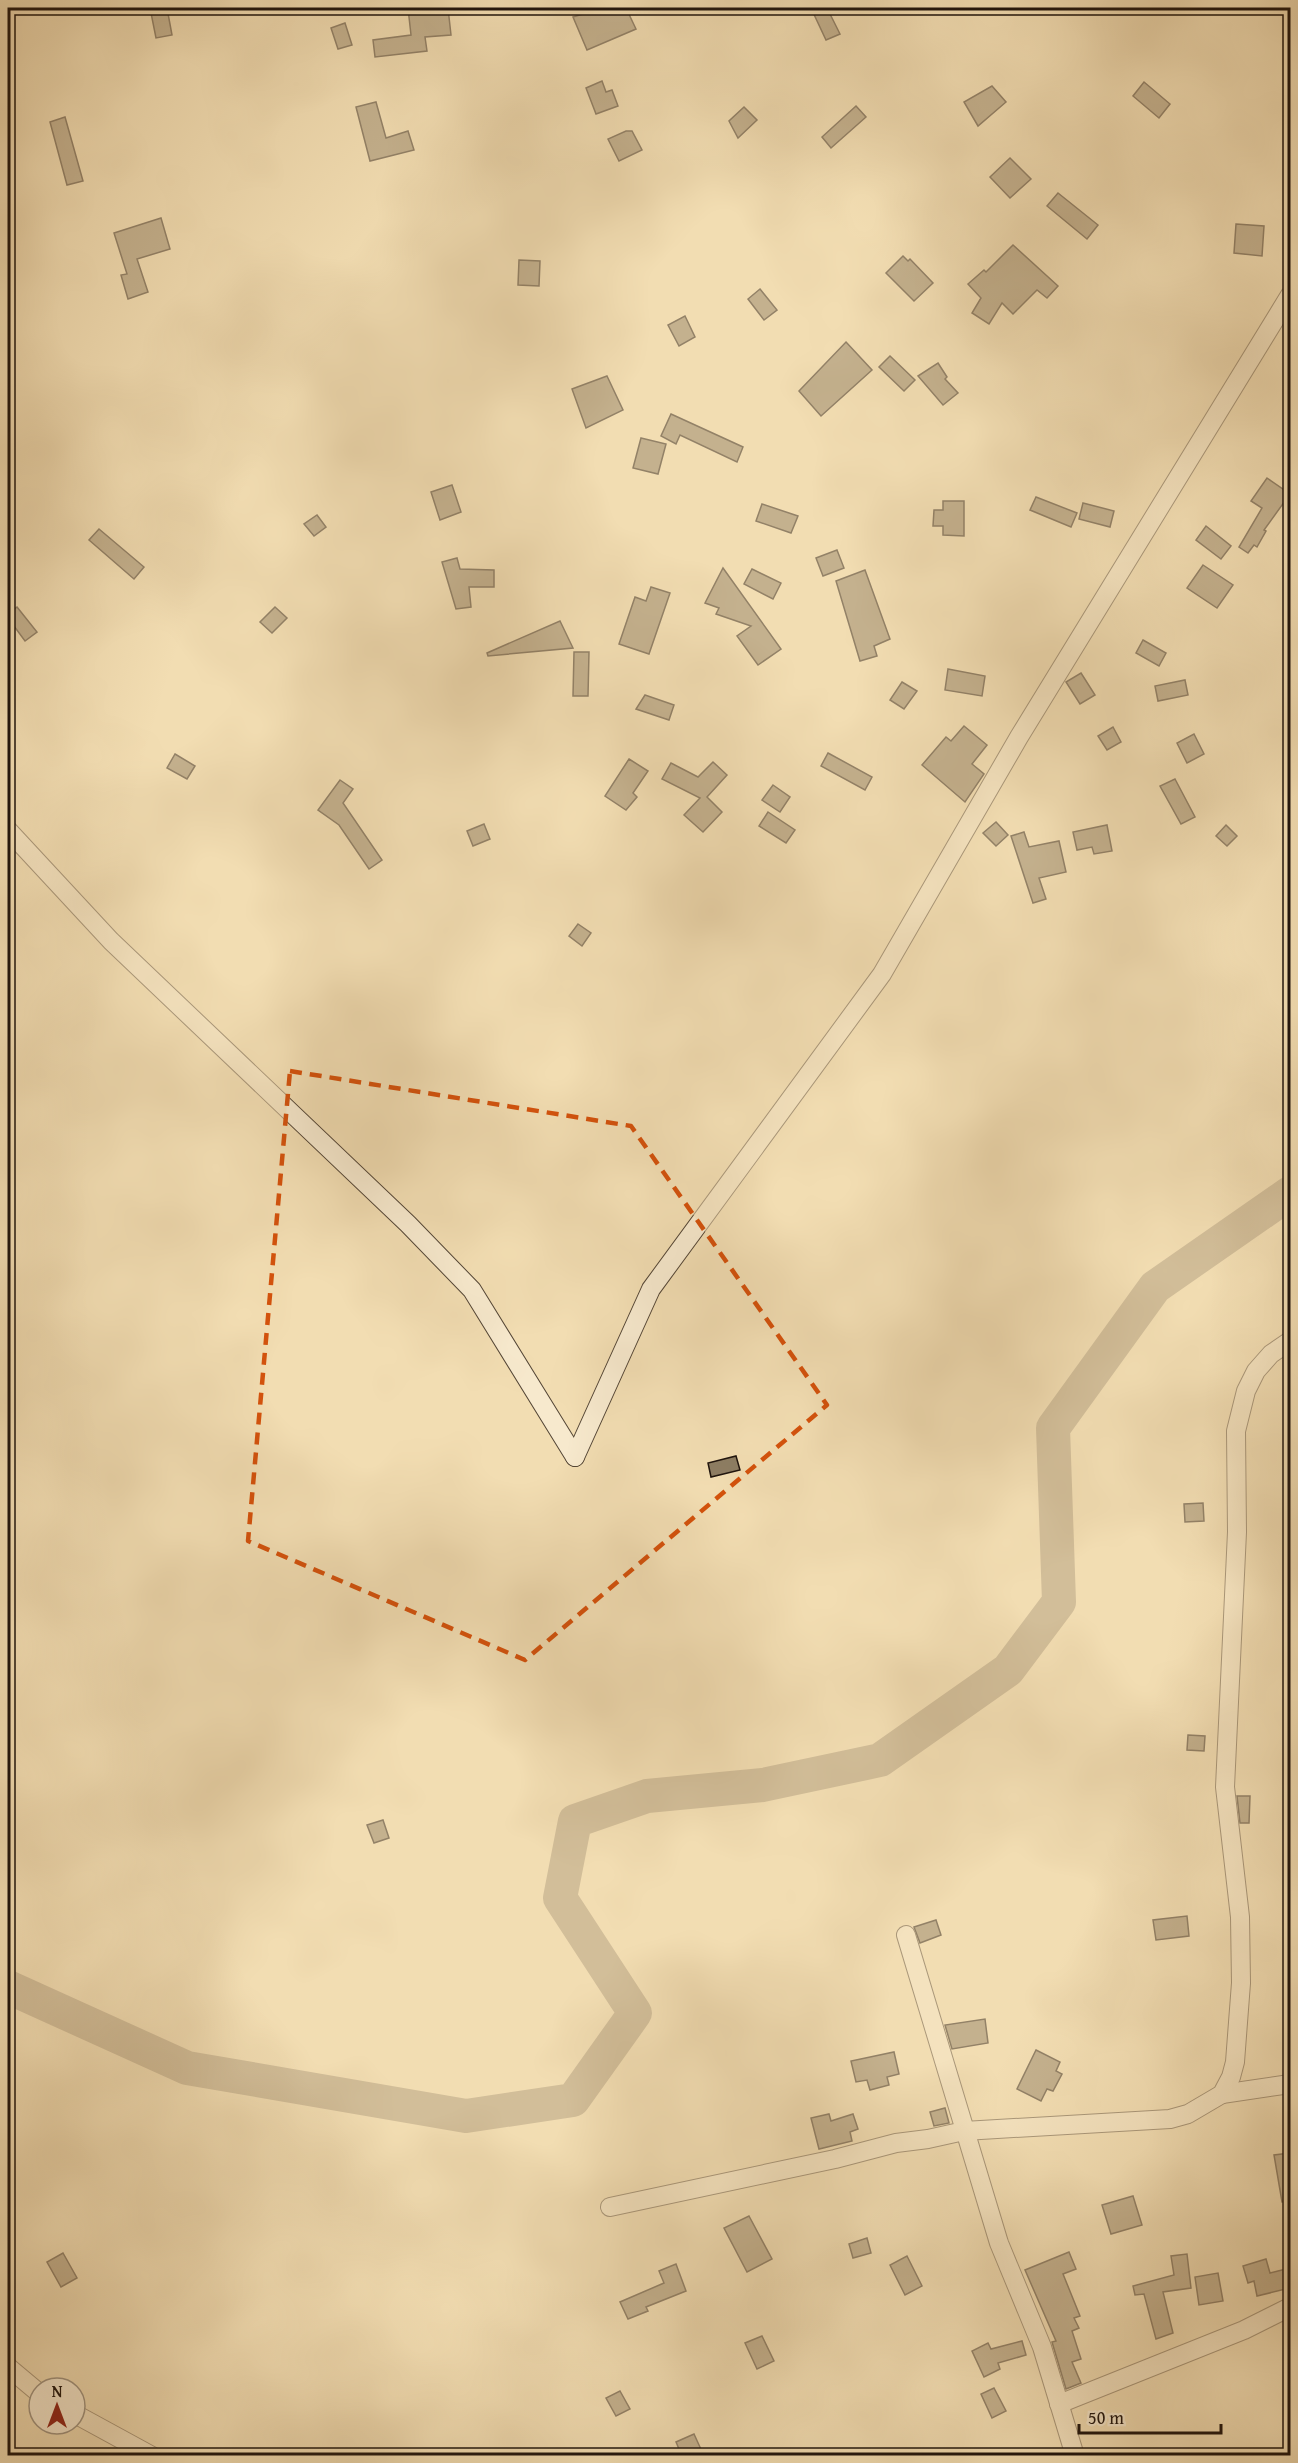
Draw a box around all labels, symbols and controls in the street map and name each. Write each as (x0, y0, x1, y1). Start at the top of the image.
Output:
north arrow (27, 2376, 87, 2436)
text: N (52, 2379, 63, 2403)
scale bar (1079, 2397, 1222, 2435)
text: 50 m (1088, 2404, 1124, 2431)

